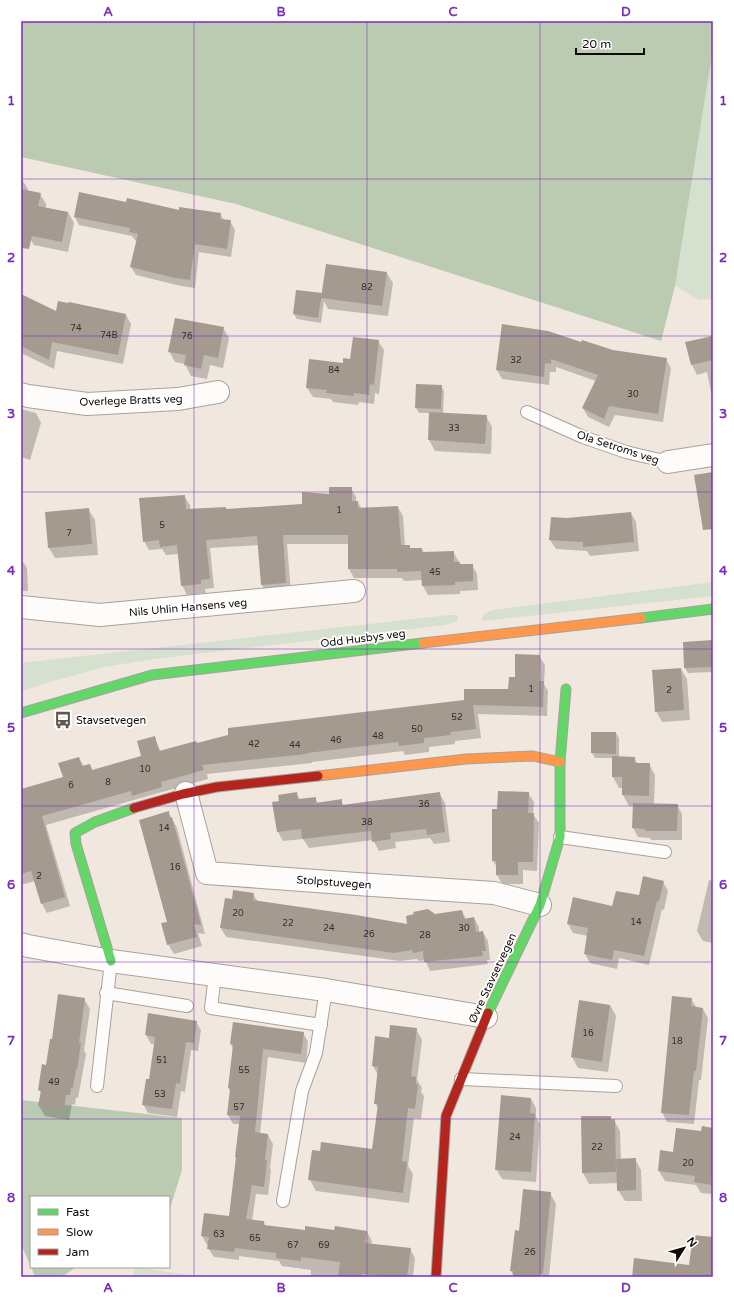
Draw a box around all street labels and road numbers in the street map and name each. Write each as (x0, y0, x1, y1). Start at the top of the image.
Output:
street label: Overlege Bratts veg (79, 392, 183, 409)
street label: Ola Setroms veg (575, 428, 661, 467)
street label: Nils Uhlin Hansens veg (128, 596, 248, 619)
street label: Odd Husbys veg (320, 627, 406, 650)
street label: Stolpstuvegen (296, 873, 372, 892)
street label: Øvre Stavsetvegen (466, 931, 519, 1025)

